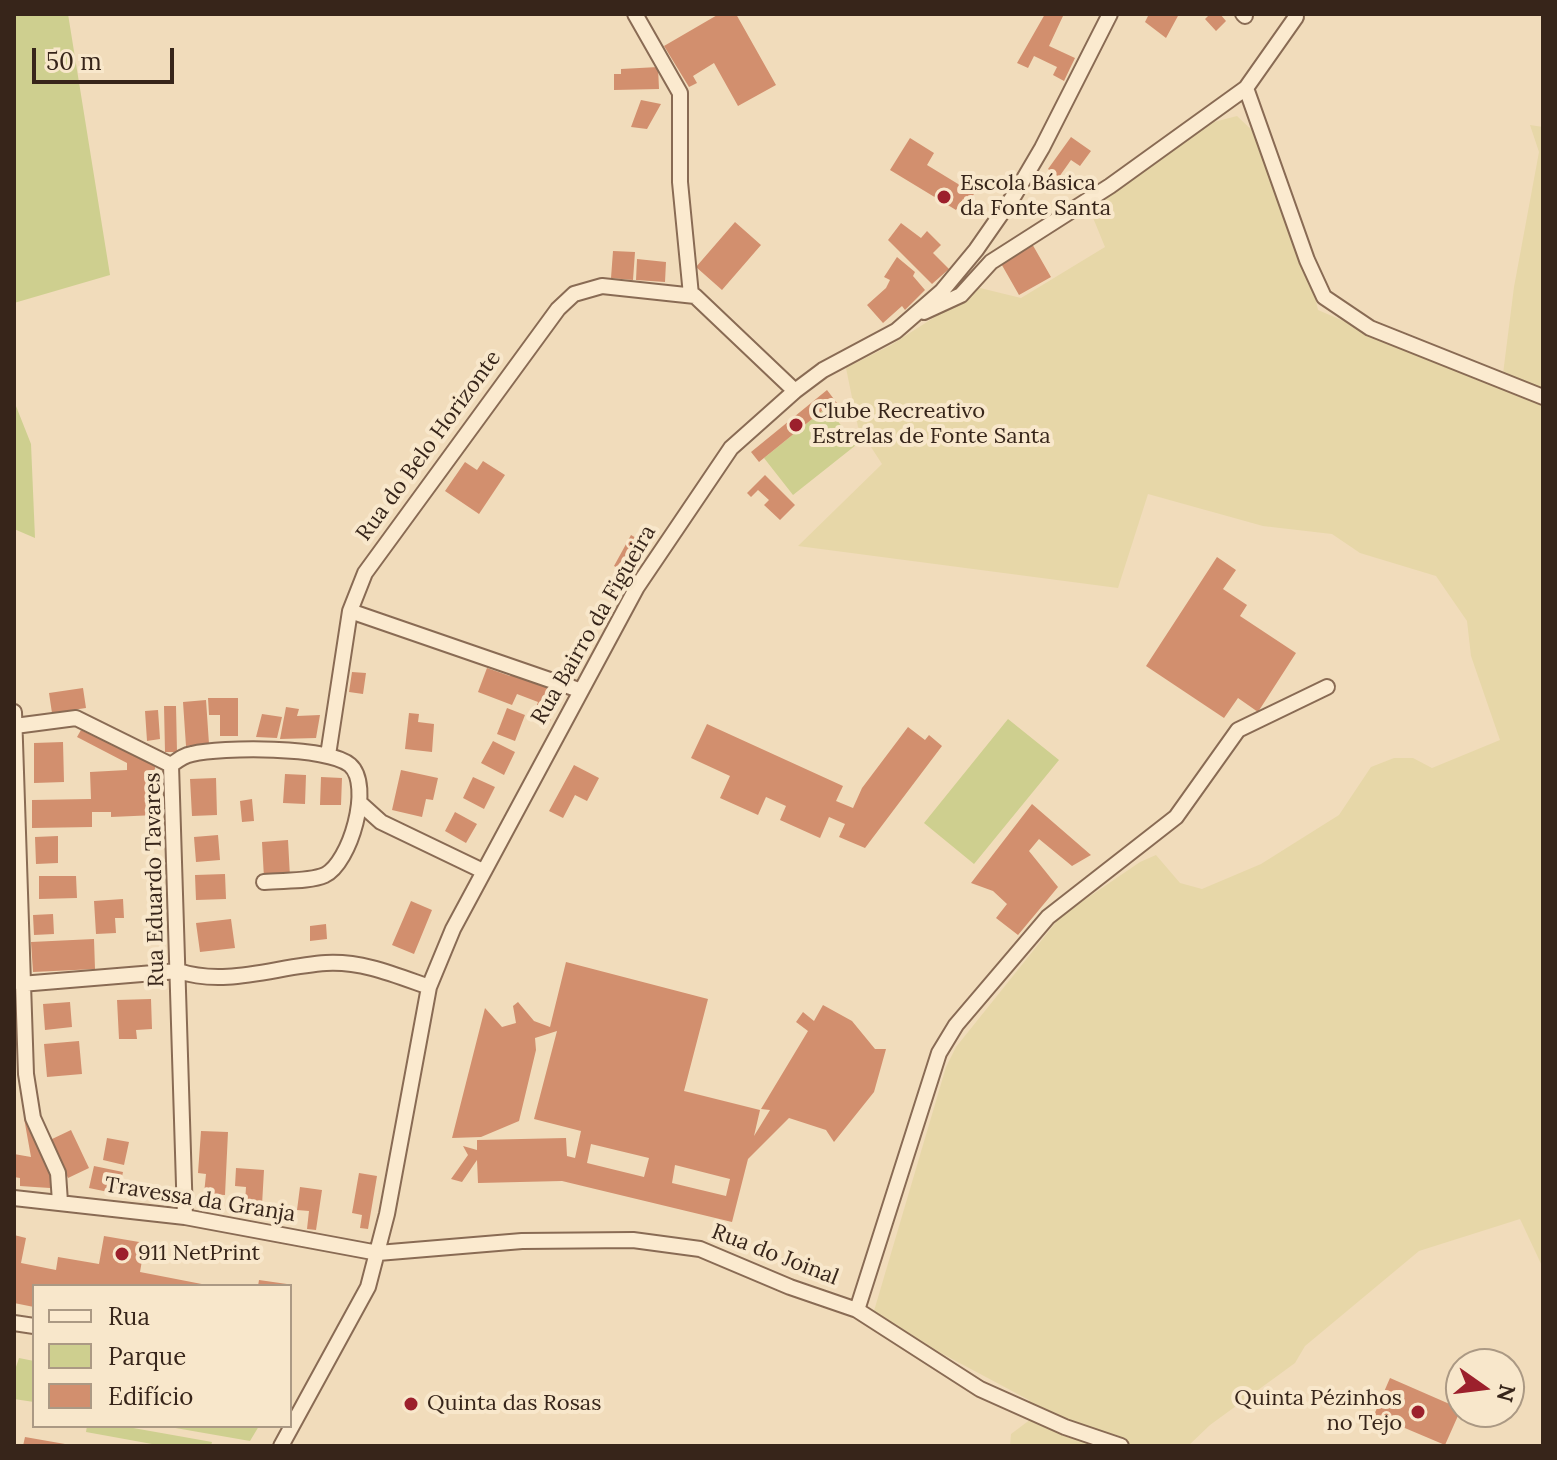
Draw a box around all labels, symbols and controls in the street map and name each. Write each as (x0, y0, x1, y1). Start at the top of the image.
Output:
scale bar (36, 32, 178, 82)
text: 50 m (46, 46, 102, 77)
place label: Escola Básica da Fonte Santa (960, 171, 1111, 222)
marker: Escola Básica da Fonte Santa (935, 188, 953, 206)
street label: Rua do Belo Horizonte (351, 346, 507, 546)
place label: Clube Recreativo Estrelas de Fonte Santa (812, 399, 1051, 450)
marker: Clube Recreativo Estrelas de Fonte Santa (787, 416, 805, 434)
street label: Rua Bairro da Figueira (526, 521, 662, 729)
street label: Rua Eduardo Tavares (140, 772, 170, 988)
street label: Travessa da Granja (103, 1172, 297, 1228)
street label: Rua do Joinal (708, 1219, 842, 1291)
place label: 911 NetPrint (138, 1241, 260, 1267)
marker: 911 NetPrint (113, 1245, 131, 1263)
legend (32, 1284, 292, 1428)
text: Rua (108, 1301, 150, 1332)
text: Parque (108, 1341, 186, 1372)
north arrow (1445, 1348, 1525, 1428)
text: Edifício (108, 1381, 193, 1412)
text: N (1491, 1382, 1522, 1405)
place label: Quinta Pézinhos no Tejo (1234, 1386, 1402, 1438)
place label: Quinta das Rosas (427, 1391, 601, 1417)
marker: Quinta das Rosas (402, 1395, 420, 1413)
marker: Quinta Pézinhos no Tejo (1409, 1403, 1427, 1421)

